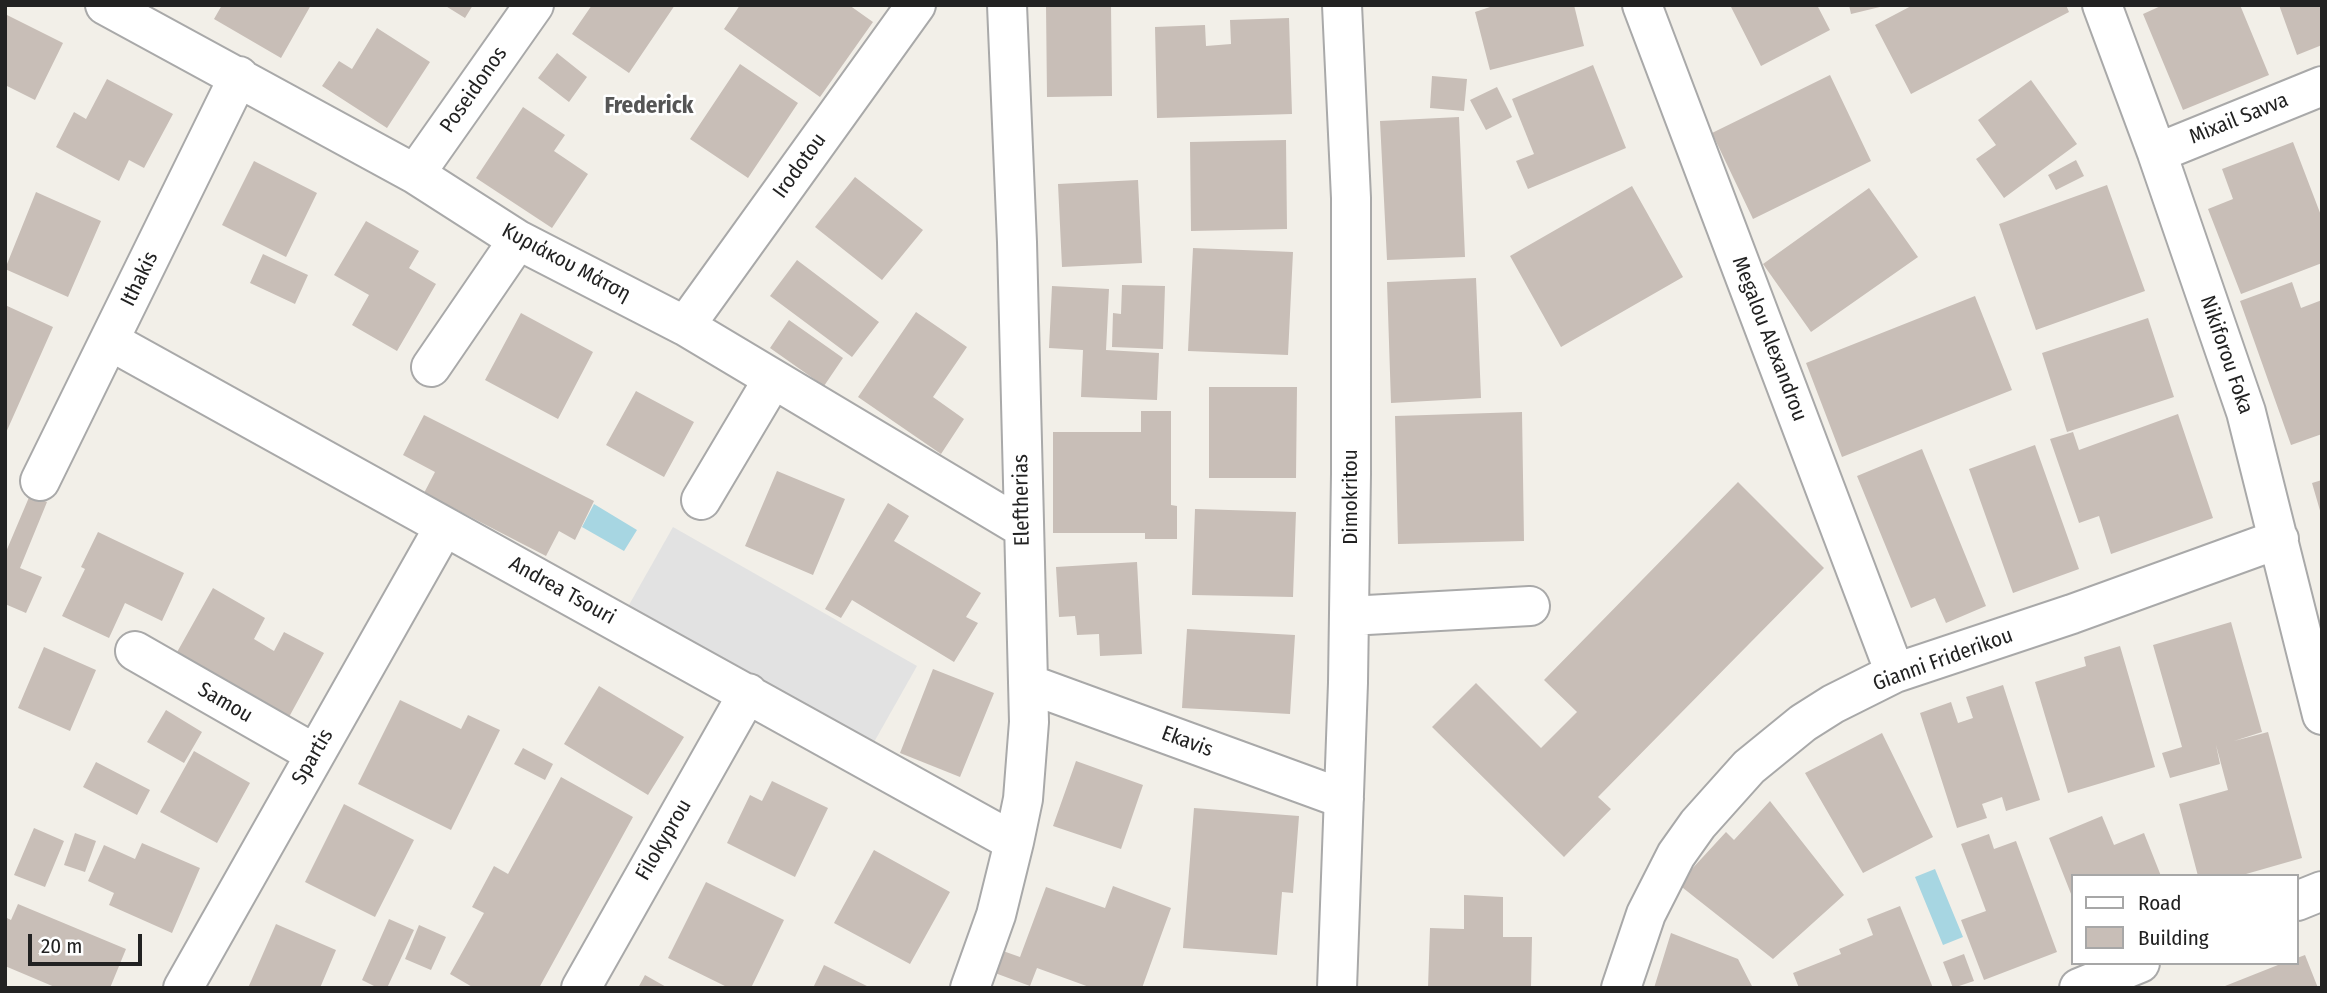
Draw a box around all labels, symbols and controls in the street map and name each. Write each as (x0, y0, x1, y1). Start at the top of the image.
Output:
street label: Poseidonos (435, 42, 513, 138)
street label: Mixail Savva (2186, 88, 2292, 150)
district label: Frederick (604, 93, 694, 121)
street label: Irodotou (768, 129, 832, 203)
street label: Κυριάκου Μάτση (497, 219, 635, 307)
street label: Ithakis (116, 248, 164, 310)
street label: Megalou Alexandrou (1726, 253, 1812, 425)
street label: Nikiforou Foka (2194, 293, 2258, 417)
street label: Dimokritou (1338, 449, 1364, 545)
street label: Eleftherias (1009, 454, 1035, 546)
street label: Andrea Tsouri (504, 551, 620, 631)
street label: Gianni Friderikou (1870, 623, 2016, 697)
street label: Samou (193, 677, 257, 729)
street label: Ekavis (1158, 721, 1216, 763)
street label: Spartis (287, 725, 339, 789)
street label: Filokyprou (631, 795, 697, 885)
legend (2072, 874, 2299, 965)
text: Road (2138, 890, 2182, 916)
scale bar (32, 920, 145, 964)
text: Building (2138, 925, 2209, 951)
text: 20 m (41, 933, 82, 959)

